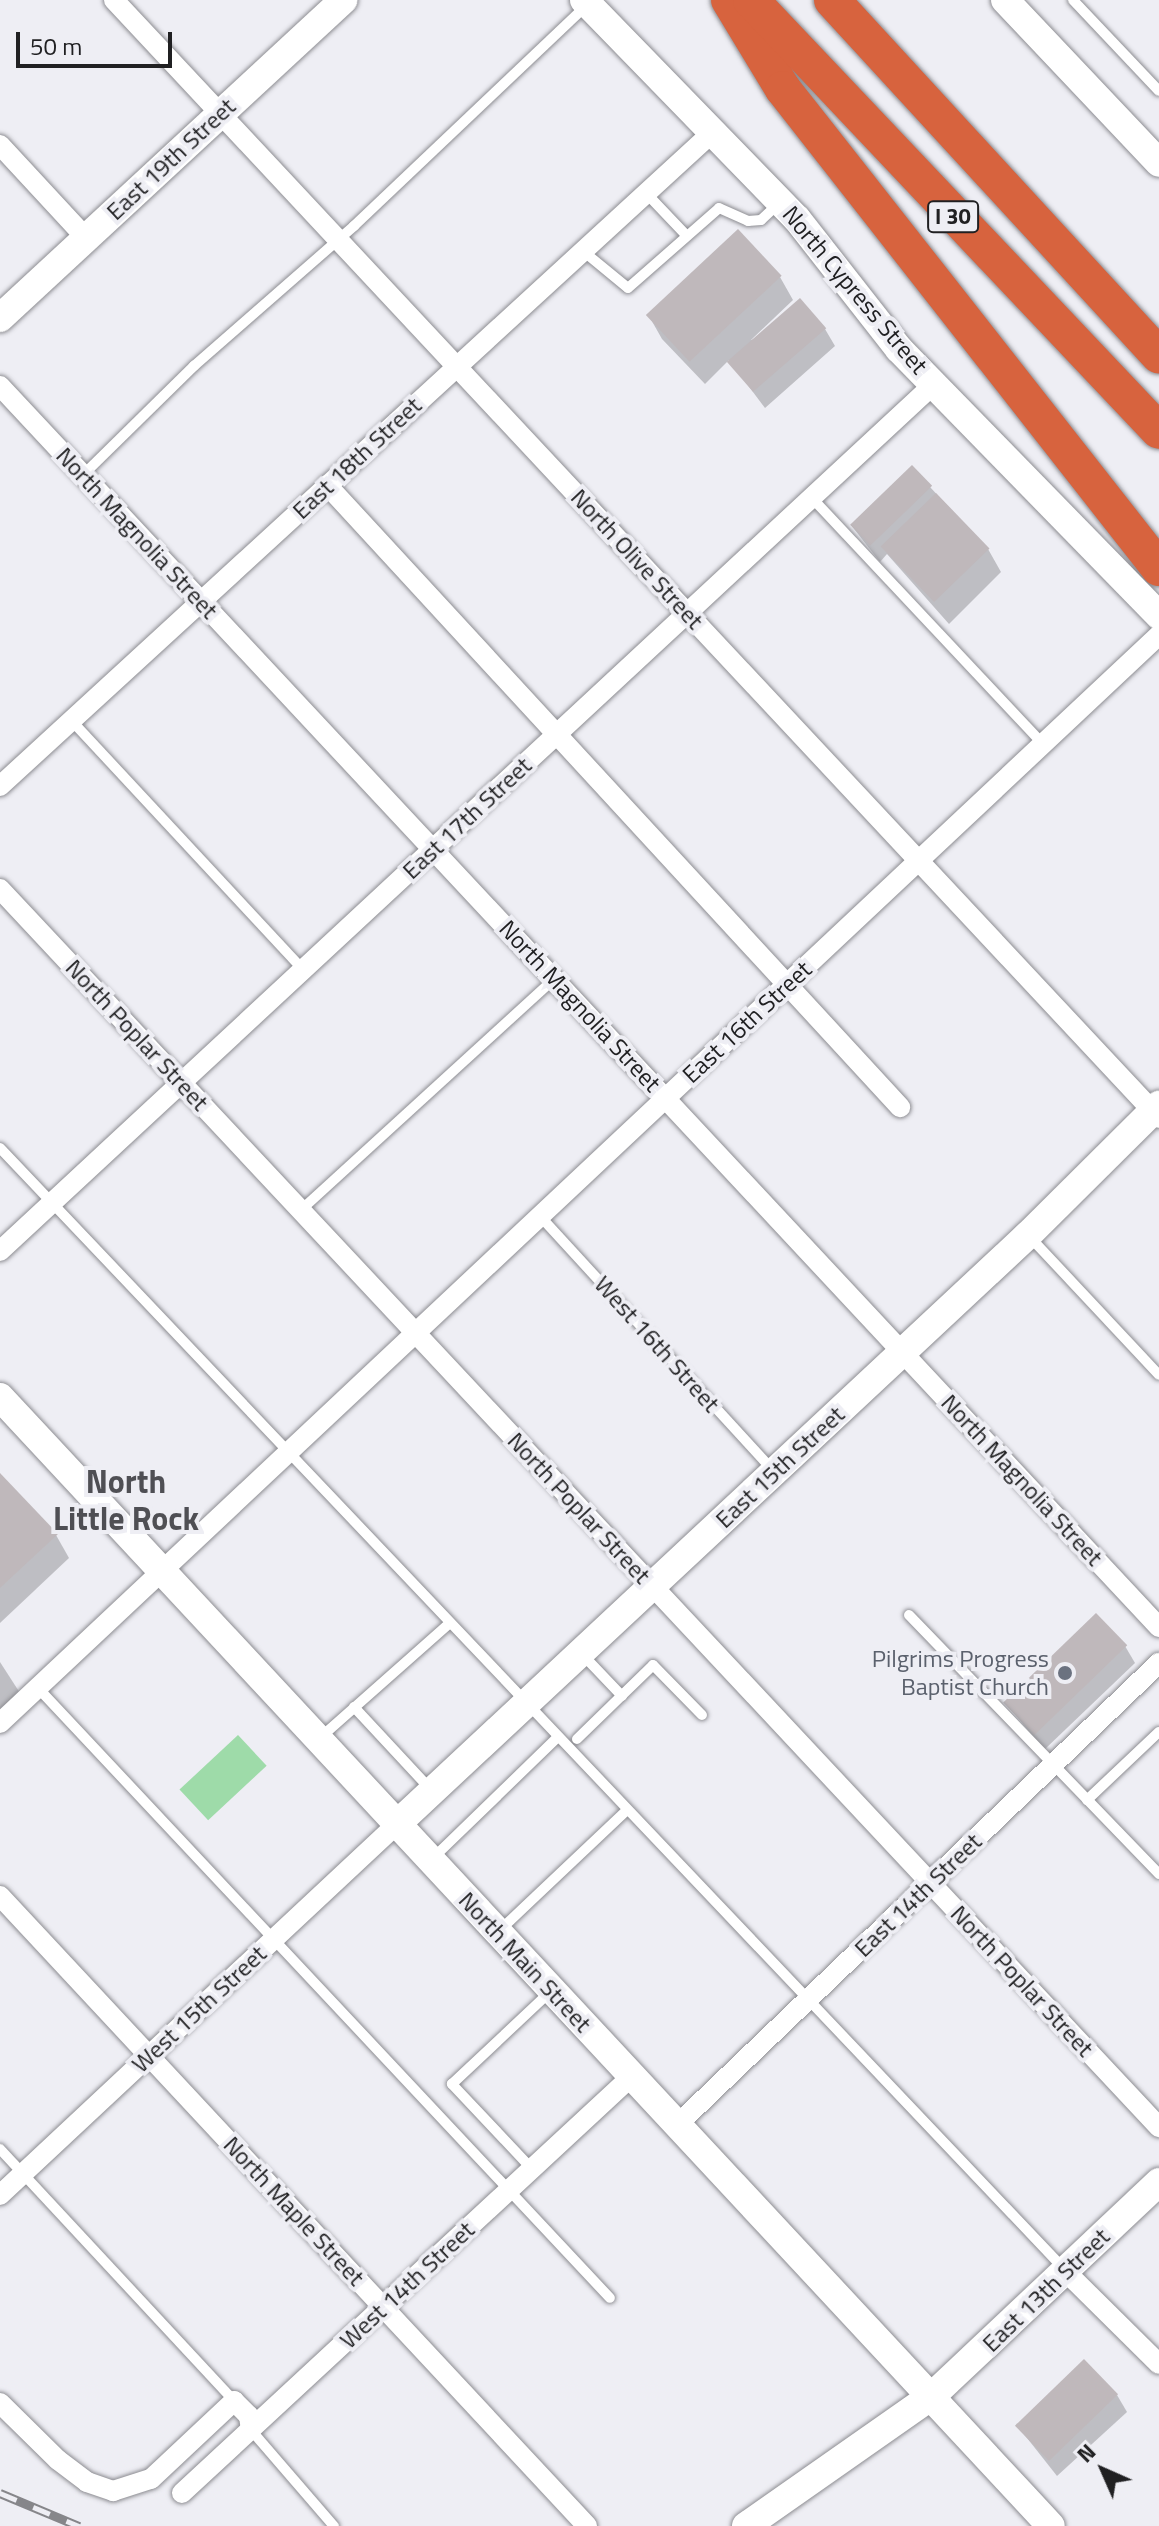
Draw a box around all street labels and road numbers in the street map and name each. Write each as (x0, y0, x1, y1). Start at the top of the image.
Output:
street label: East 19th Street (101, 92, 241, 226)
road number: I 30 (927, 199, 979, 235)
street label: North Cypress Street (776, 200, 934, 380)
street label: East 18th Street (287, 391, 427, 525)
street label: North Magnolia Street (50, 441, 224, 625)
street label: North Olive Street (565, 483, 709, 635)
street label: East 17th Street (397, 751, 537, 885)
street label: North Magnolia Street (493, 914, 667, 1098)
street label: North Poplar Street (60, 953, 214, 1117)
street label: East 16th Street (677, 955, 817, 1089)
street label: West 16th Street (588, 1270, 726, 1418)
street label: North Magnolia Street (935, 1388, 1109, 1572)
street label: East 15th Street (710, 1400, 850, 1534)
street label: North Poplar Street (502, 1426, 656, 1590)
street label: East 14th Street (848, 1827, 988, 1963)
street label: North Main Street (453, 1886, 597, 2038)
street label: North Poplar Street (945, 1899, 1099, 2063)
street label: West 15th Street (126, 1939, 272, 2079)
street label: North Maple Street (218, 2130, 370, 2292)
street label: West 14th Street (334, 2215, 480, 2355)
street label: East 13th Street (976, 2222, 1116, 2358)

